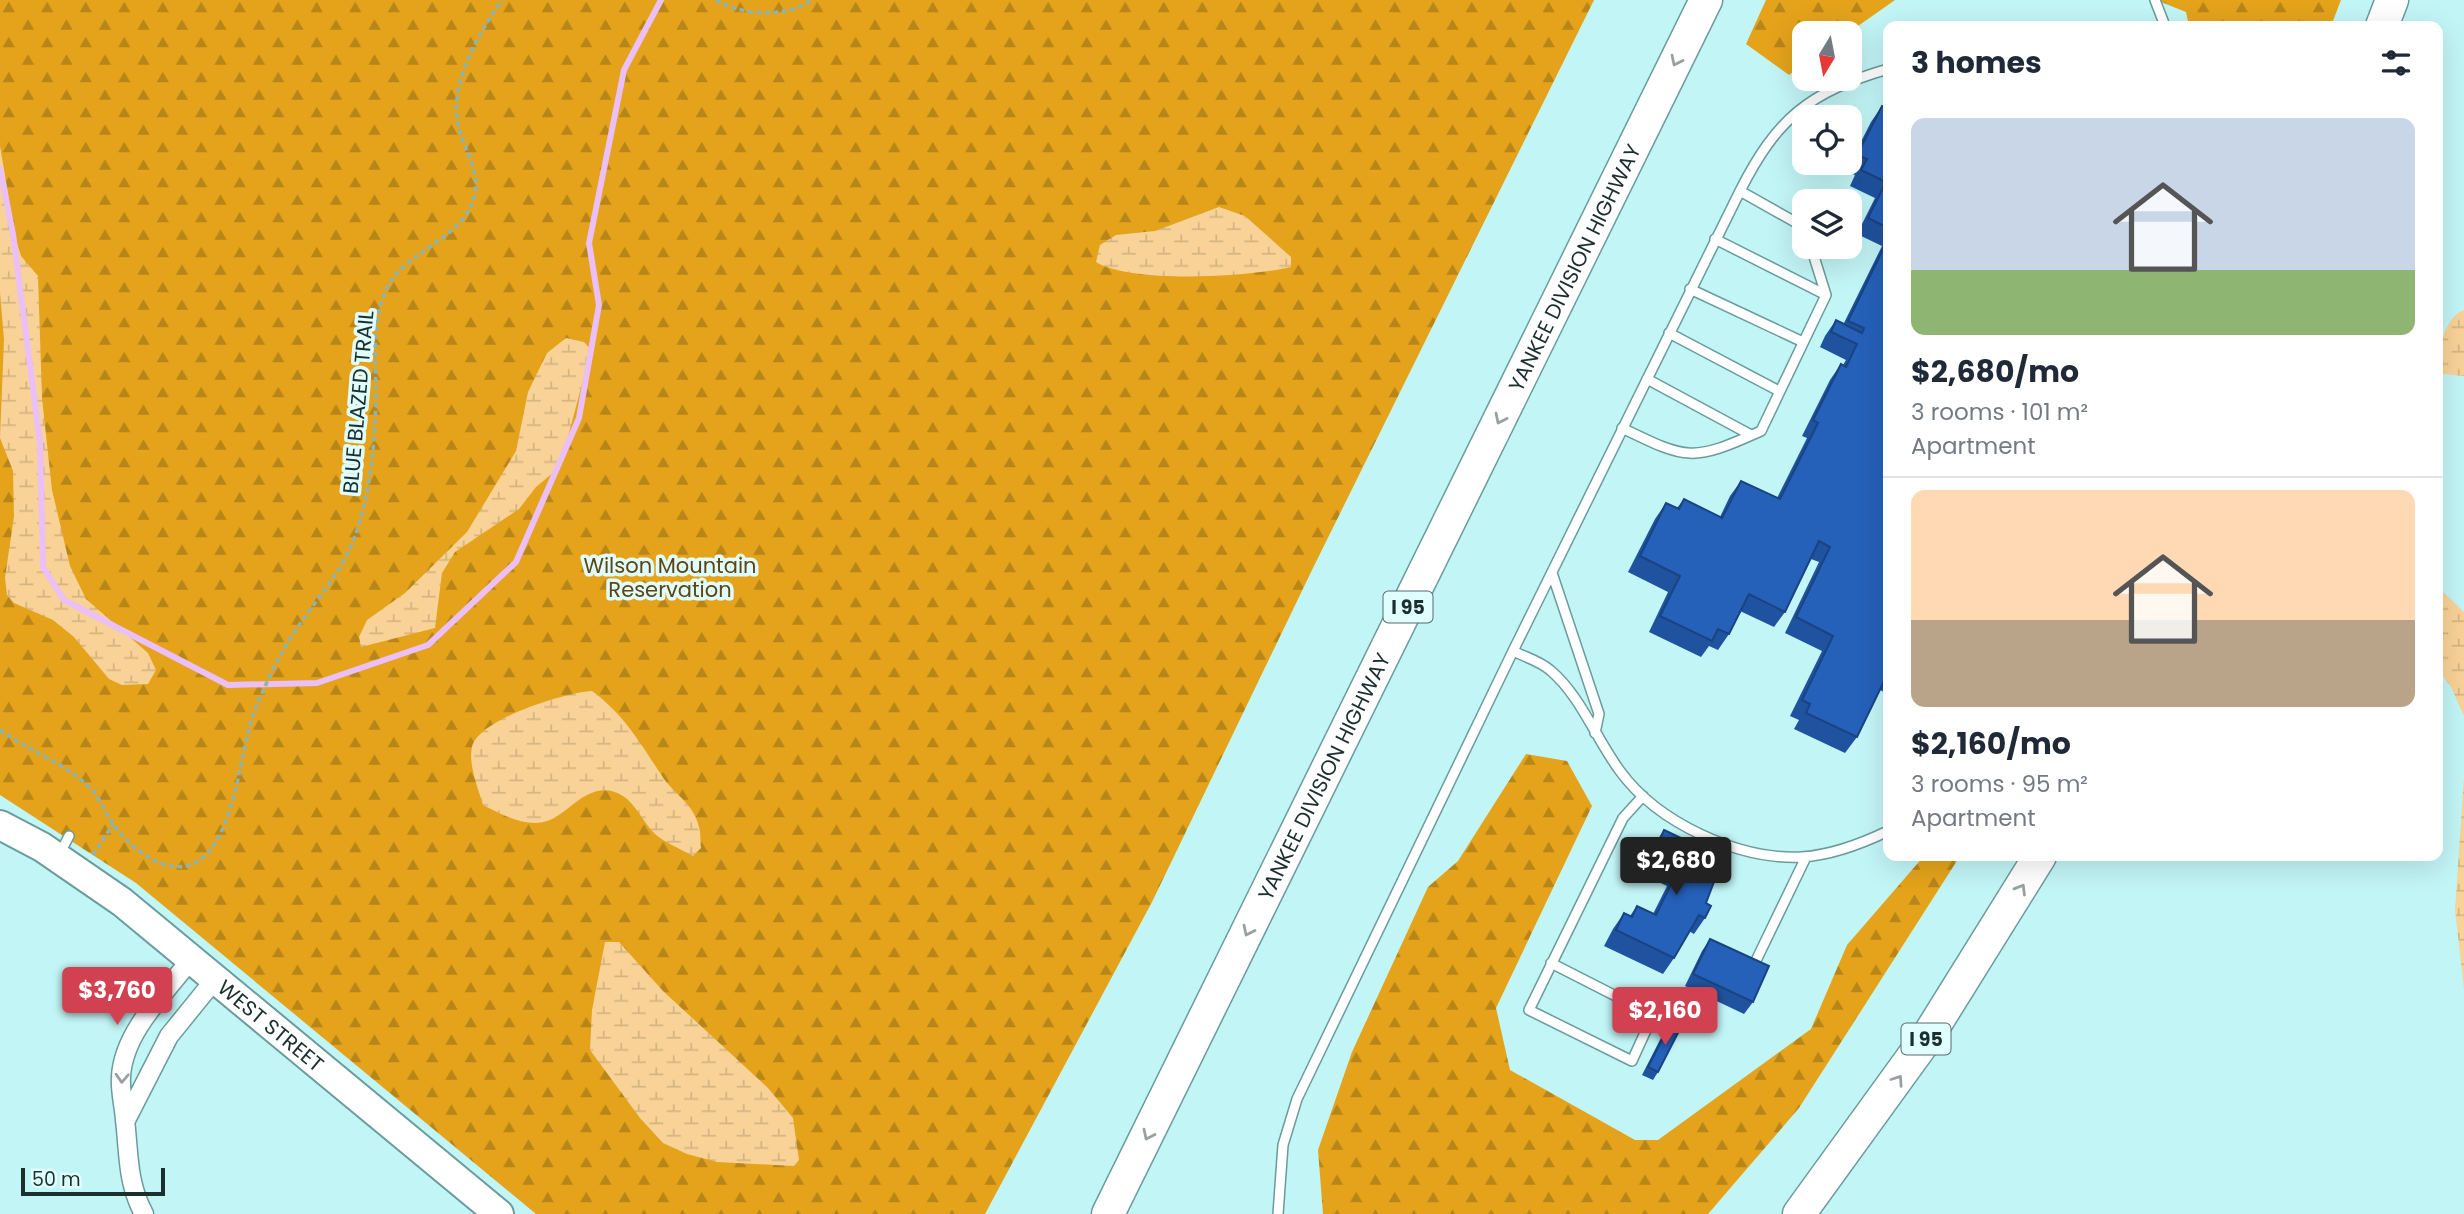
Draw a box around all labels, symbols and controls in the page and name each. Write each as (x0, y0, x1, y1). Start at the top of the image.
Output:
north arrow (1792, 21, 1862, 91)
map controls (1792, 21, 1862, 259)
text: 3 homes (1911, 41, 2042, 84)
icon: filters (2377, 44, 2415, 82)
one-way arrow (1671, 54, 1685, 66)
button: locate (1792, 105, 1862, 175)
street label: YANKEE DIVISION HIGHWAY (1501, 139, 1647, 396)
icon: home (2100, 164, 2226, 290)
button: layers (1792, 189, 1862, 259)
street label: BLUE BLAZED TRAIL (336, 309, 380, 495)
text: $2,680/mo (1911, 350, 2079, 393)
text: 3 rooms · 101 m² (1911, 396, 2088, 428)
one-way arrow (1495, 412, 1509, 424)
text: Apartment (1911, 430, 2036, 462)
icon: home (2100, 536, 2226, 662)
park label: Wilson Mountain Reservation (583, 551, 757, 604)
road number: I 95 (1384, 592, 1432, 622)
street label: YANKEE DIVISION HIGHWAY (1250, 648, 1397, 905)
text: $2,160/mo (1911, 722, 2071, 765)
text: 3 rooms · 95 m² (1911, 768, 2088, 800)
text: Apartment (1911, 802, 2036, 834)
pin: $2,680 (1619, 838, 1733, 897)
text: $2,680 (1636, 844, 1716, 876)
one-way arrow (2013, 883, 2026, 896)
one-way arrow (1243, 924, 1257, 936)
pin: $3,760 (60, 968, 174, 1027)
street label: WEST STREET (212, 973, 330, 1078)
text: $3,760 (78, 974, 156, 1006)
pin: $2,160 (1608, 988, 1722, 1047)
text: $2,160 (1628, 994, 1702, 1026)
road number: I 95 (1902, 1023, 1951, 1054)
one-way arrow (114, 1073, 129, 1084)
one-way arrow (1890, 1075, 1902, 1088)
one-way arrow (1142, 1128, 1156, 1140)
scale bar (21, 1165, 164, 1197)
text: 50 m (32, 1166, 81, 1193)

